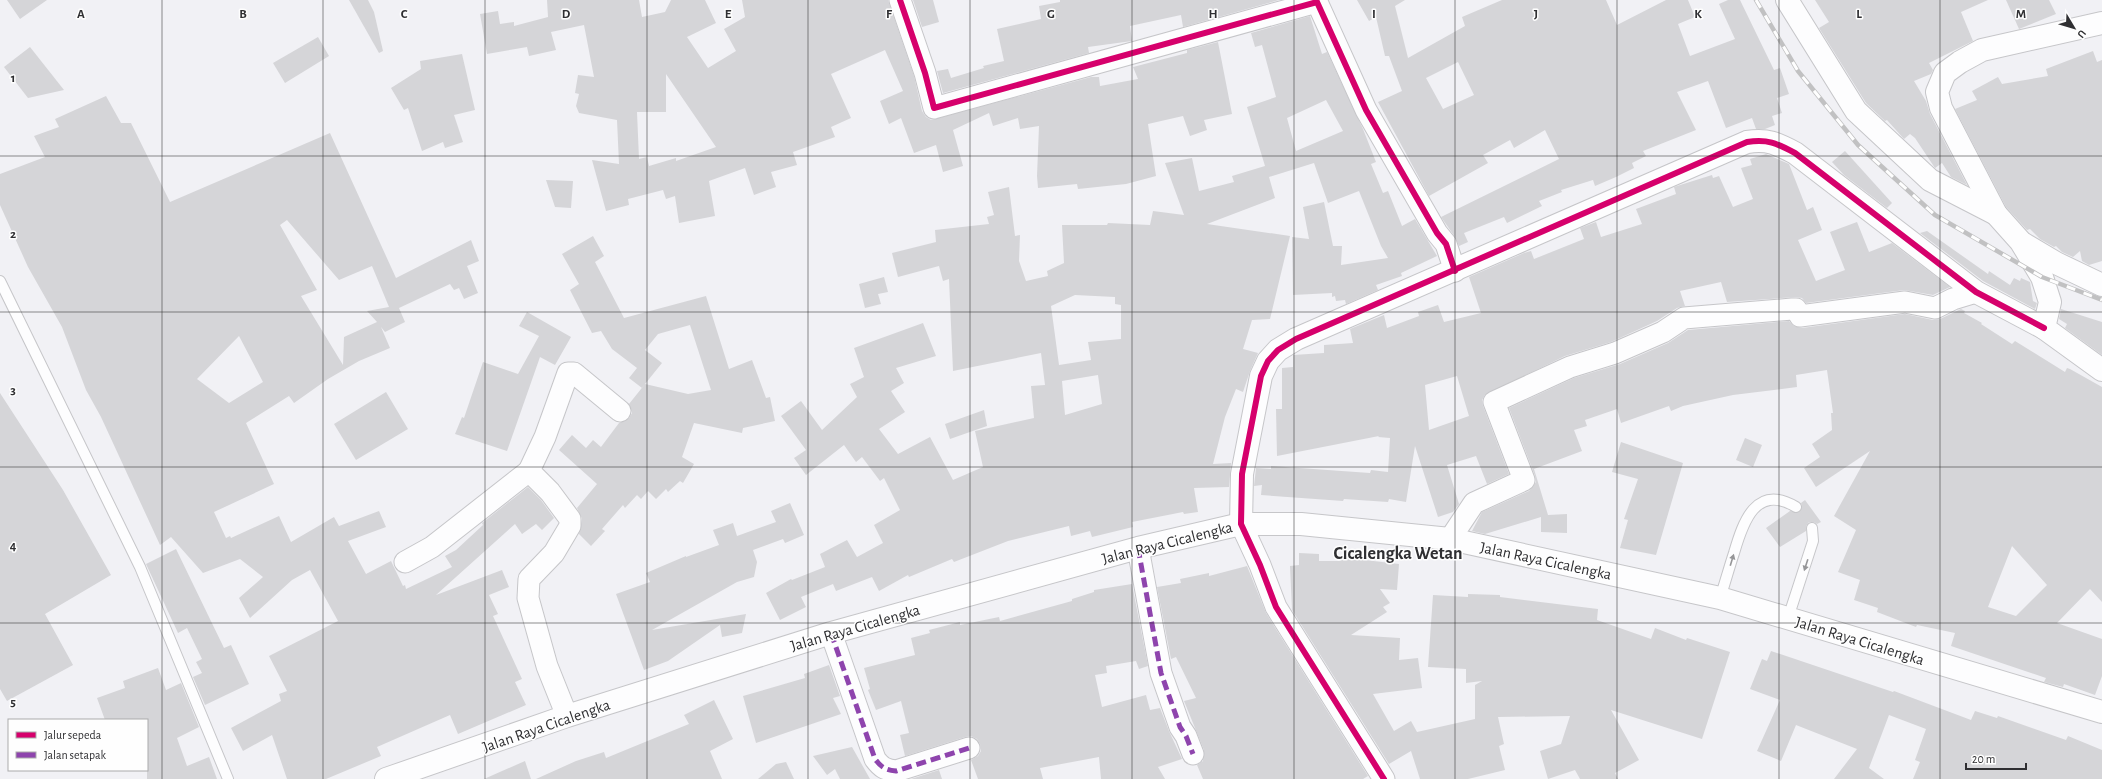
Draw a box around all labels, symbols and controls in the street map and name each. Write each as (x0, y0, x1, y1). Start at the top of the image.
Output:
text: A (77, 8, 85, 21)
text: B (239, 8, 247, 21)
text: C (401, 8, 408, 21)
text: D (562, 8, 571, 21)
text: E (725, 8, 732, 21)
text: F (886, 8, 893, 21)
text: G (1047, 8, 1055, 21)
text: H (1208, 8, 1218, 21)
text: I (1372, 8, 1376, 21)
text: J (1534, 8, 1538, 21)
text: K (1694, 8, 1702, 21)
text: L (1856, 8, 1862, 21)
text: M (2016, 8, 2026, 21)
north arrow (2054, 8, 2094, 48)
text: U (2075, 28, 2088, 40)
text: 1 (11, 72, 15, 85)
text: 2 (10, 228, 16, 241)
text: 3 (10, 384, 16, 397)
street label: Jalan Raya Cicalengka (1100, 519, 1234, 568)
street label: Jalan Raya Cicalengka (1478, 539, 1613, 584)
text: 4 (10, 540, 17, 553)
district label: Cicalengka Wetan (1333, 545, 1463, 563)
one-way arrow (1729, 554, 1735, 566)
one-way arrow (1802, 560, 1808, 572)
street label: Jalan Raya Cicalengka (789, 602, 922, 655)
street label: Jalan Raya Cicalengka (1793, 614, 1926, 669)
text: 5 (10, 696, 16, 709)
street label: Jalan Raya Cicalengka (480, 697, 613, 756)
legend (8, 719, 148, 771)
text: Jalur sepeda (44, 729, 102, 741)
scale bar (1966, 745, 2026, 771)
text: Jalan setapak (44, 749, 107, 761)
text: 20 m (1972, 753, 1995, 765)

